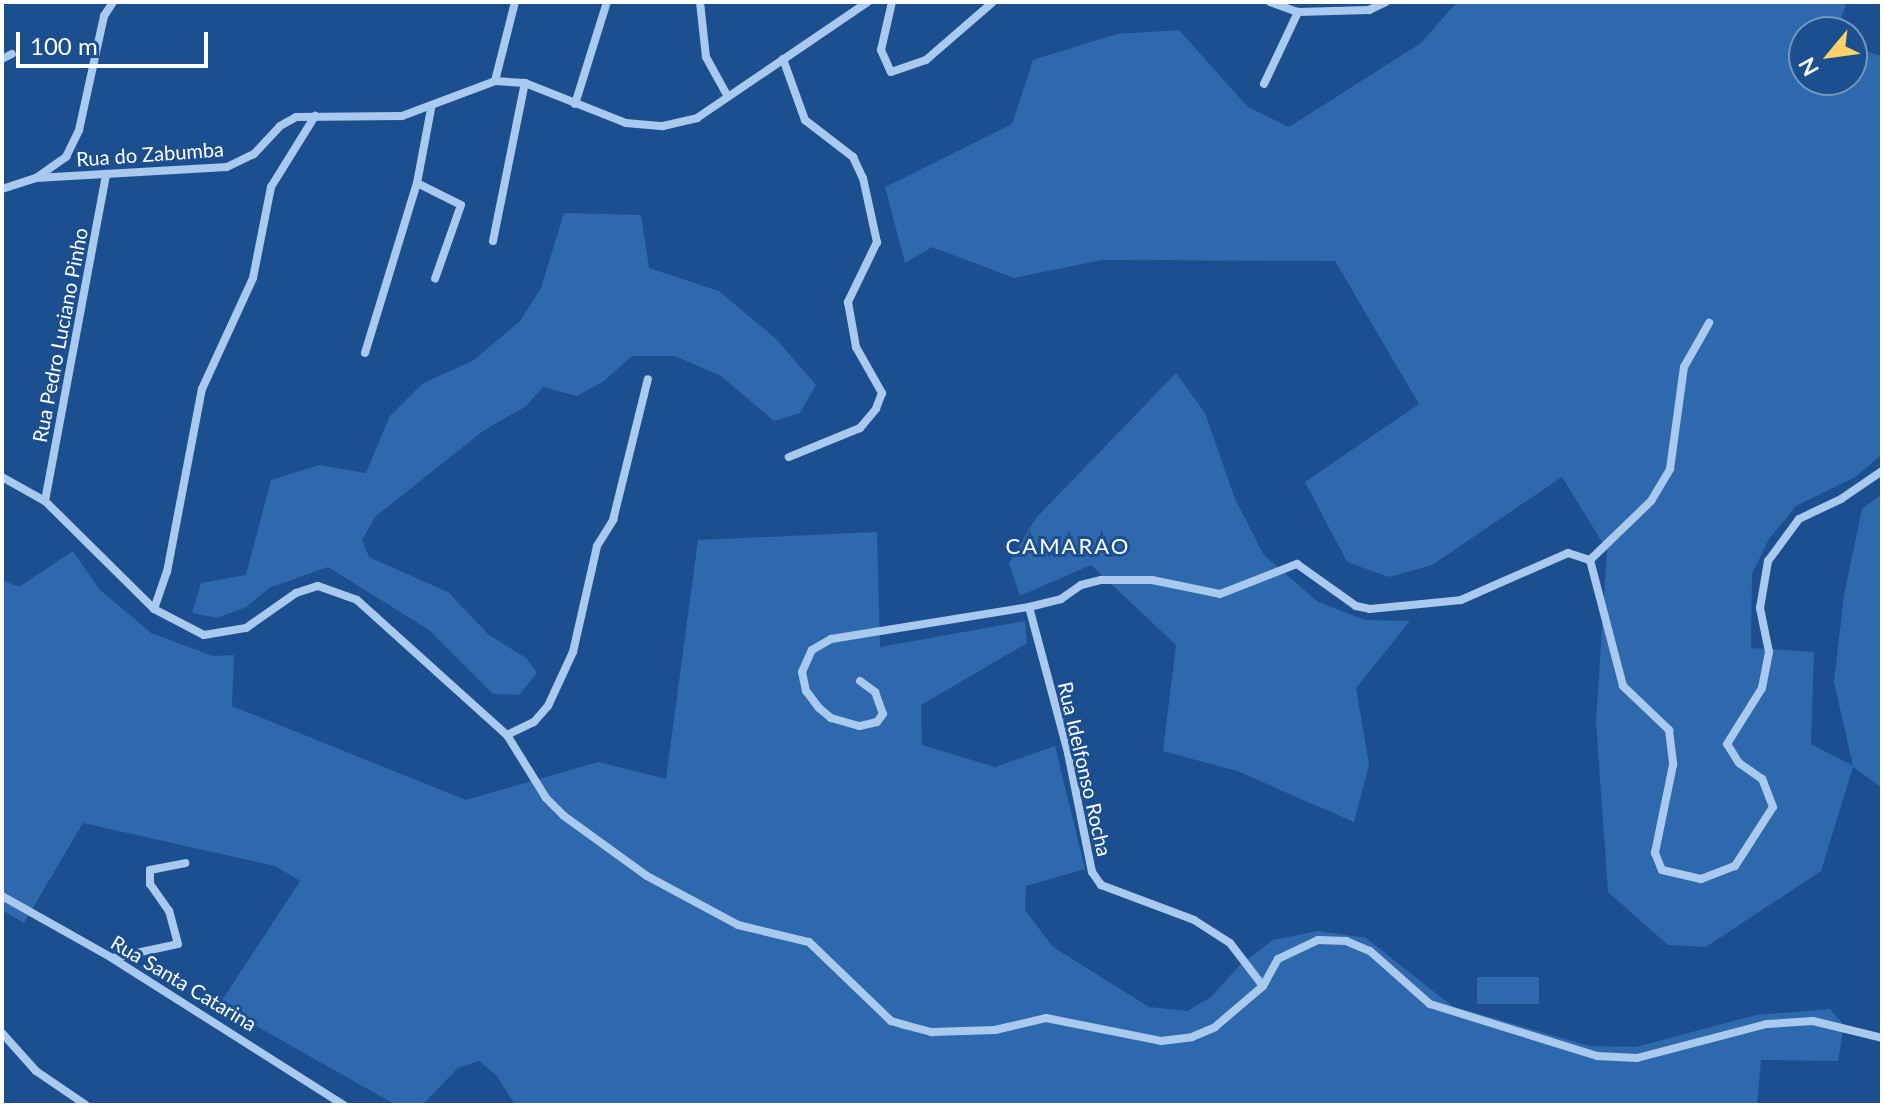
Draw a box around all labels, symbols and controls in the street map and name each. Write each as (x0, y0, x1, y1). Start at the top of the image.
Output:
scale bar (20, 16, 212, 66)
north arrow (1788, 16, 1868, 96)
text: 100 m (30, 31, 98, 60)
text: N (1792, 53, 1824, 81)
street label: Rua do Zabumba (75, 137, 225, 171)
street label: Rua Pedro Luciano Pinho (27, 226, 93, 444)
district label: CAMARAO (1006, 533, 1130, 559)
street label: Rua Idelfonso Rocha (1053, 679, 1117, 859)
street label: Rua Santa Catarina (107, 930, 261, 1036)

